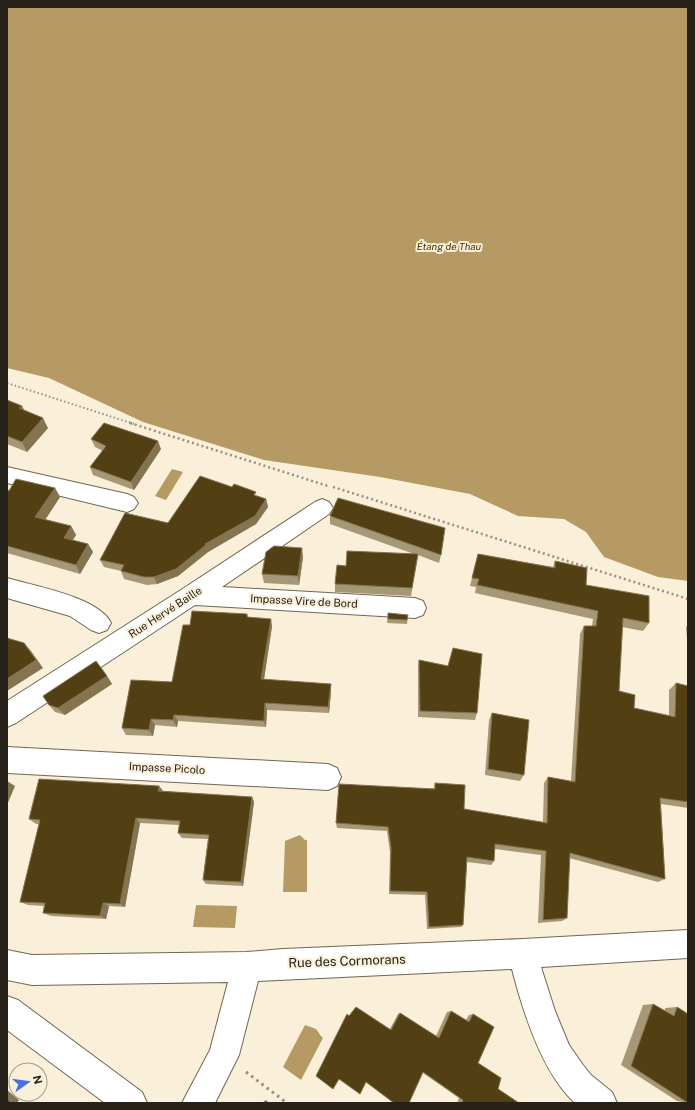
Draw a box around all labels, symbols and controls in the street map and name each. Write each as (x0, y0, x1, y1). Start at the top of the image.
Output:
water label: Étang de Thau (417, 240, 482, 252)
street label: Rue Hervé Baille (126, 584, 204, 640)
street label: Impasse Vire de Bord (250, 592, 358, 610)
street label: Impasse Picolo (129, 760, 205, 776)
street label: Rue des Cormorans (288, 951, 406, 971)
north arrow (8, 1062, 48, 1102)
text: N (31, 1074, 45, 1085)

